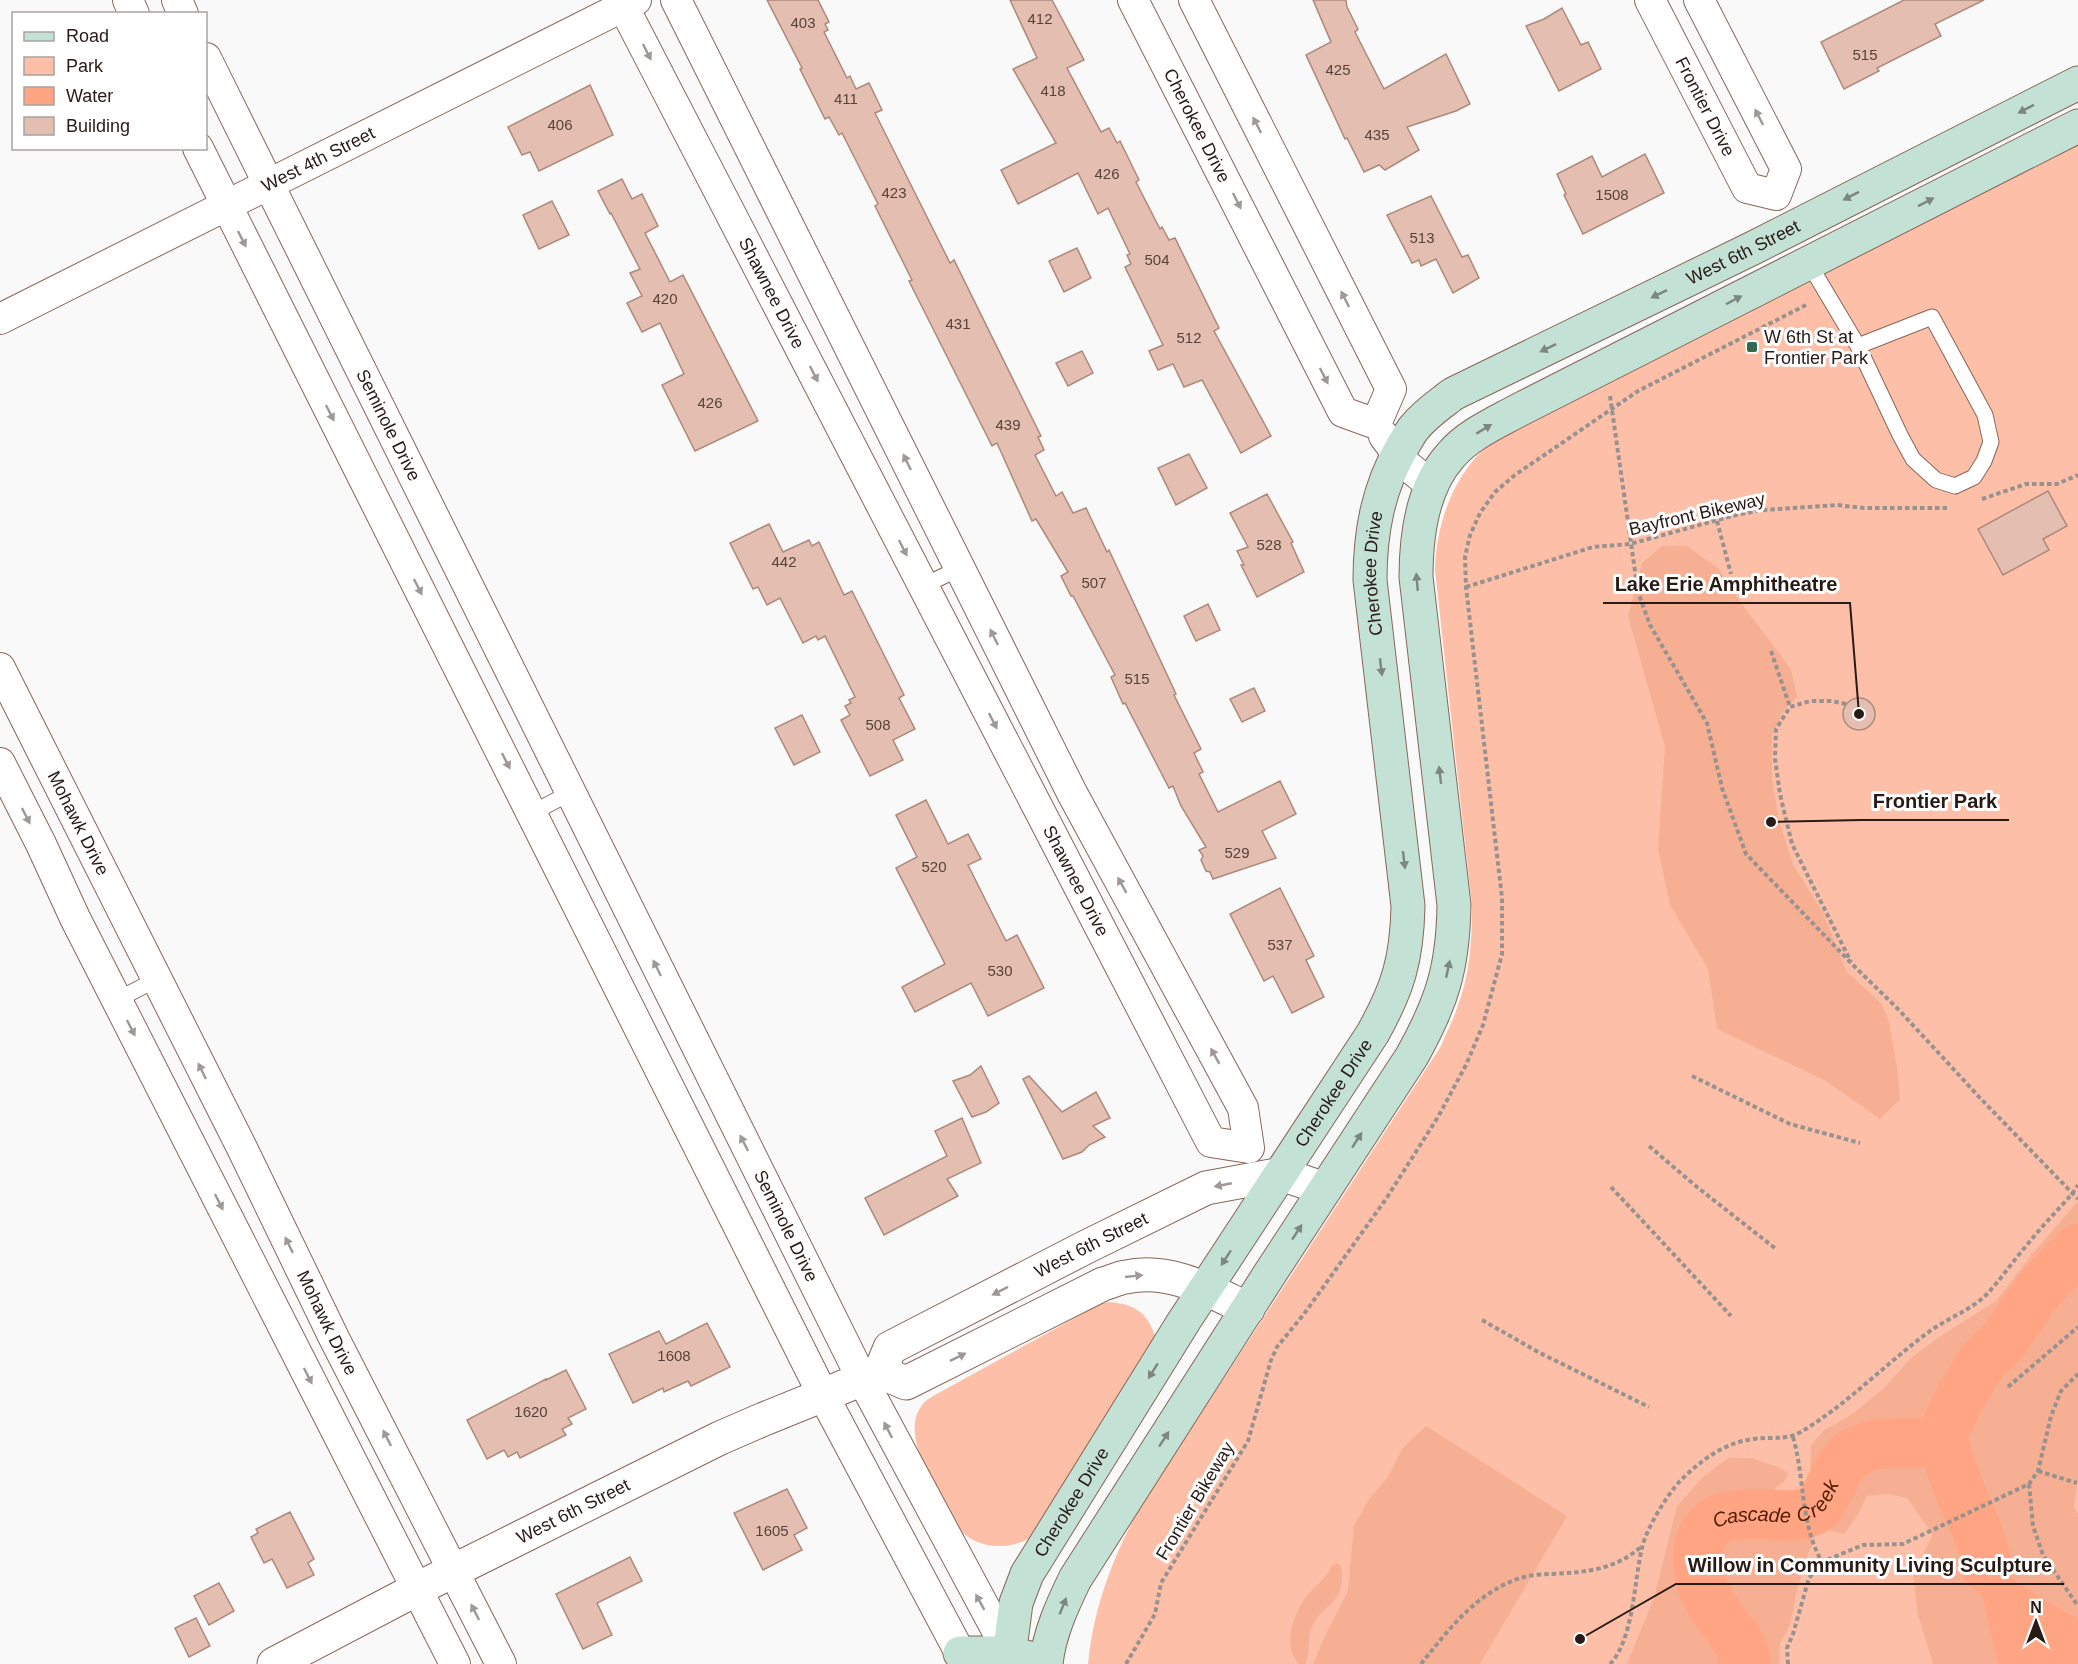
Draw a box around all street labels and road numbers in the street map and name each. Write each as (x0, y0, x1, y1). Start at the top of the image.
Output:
street label: Frontier Drive (1671, 54, 1739, 160)
street label: Cherokee Drive (1160, 65, 1234, 186)
street label: West 4th Street (258, 123, 378, 196)
street label: West 6th Street (1683, 216, 1803, 289)
street label: Shawnee Drive (735, 234, 809, 352)
street label: Seminole Drive (352, 366, 424, 484)
street label: Bayfront Bikeway (1627, 489, 1767, 539)
street label: Cherokee Drive (1360, 509, 1387, 637)
street label: Mohawk Drive (44, 768, 113, 879)
street label: Shawnee Drive (1039, 822, 1113, 940)
street label: Cherokee Drive (1291, 1035, 1376, 1151)
street label: Seminole Drive (750, 1167, 822, 1285)
street label: West 6th Street (1031, 1208, 1151, 1282)
street label: Mohawk Drive (293, 1267, 361, 1379)
street label: Frontier Bikeway (1152, 1438, 1238, 1564)
street label: Cherokee Drive (1030, 1444, 1113, 1561)
street label: West 6th Street (513, 1475, 633, 1548)

